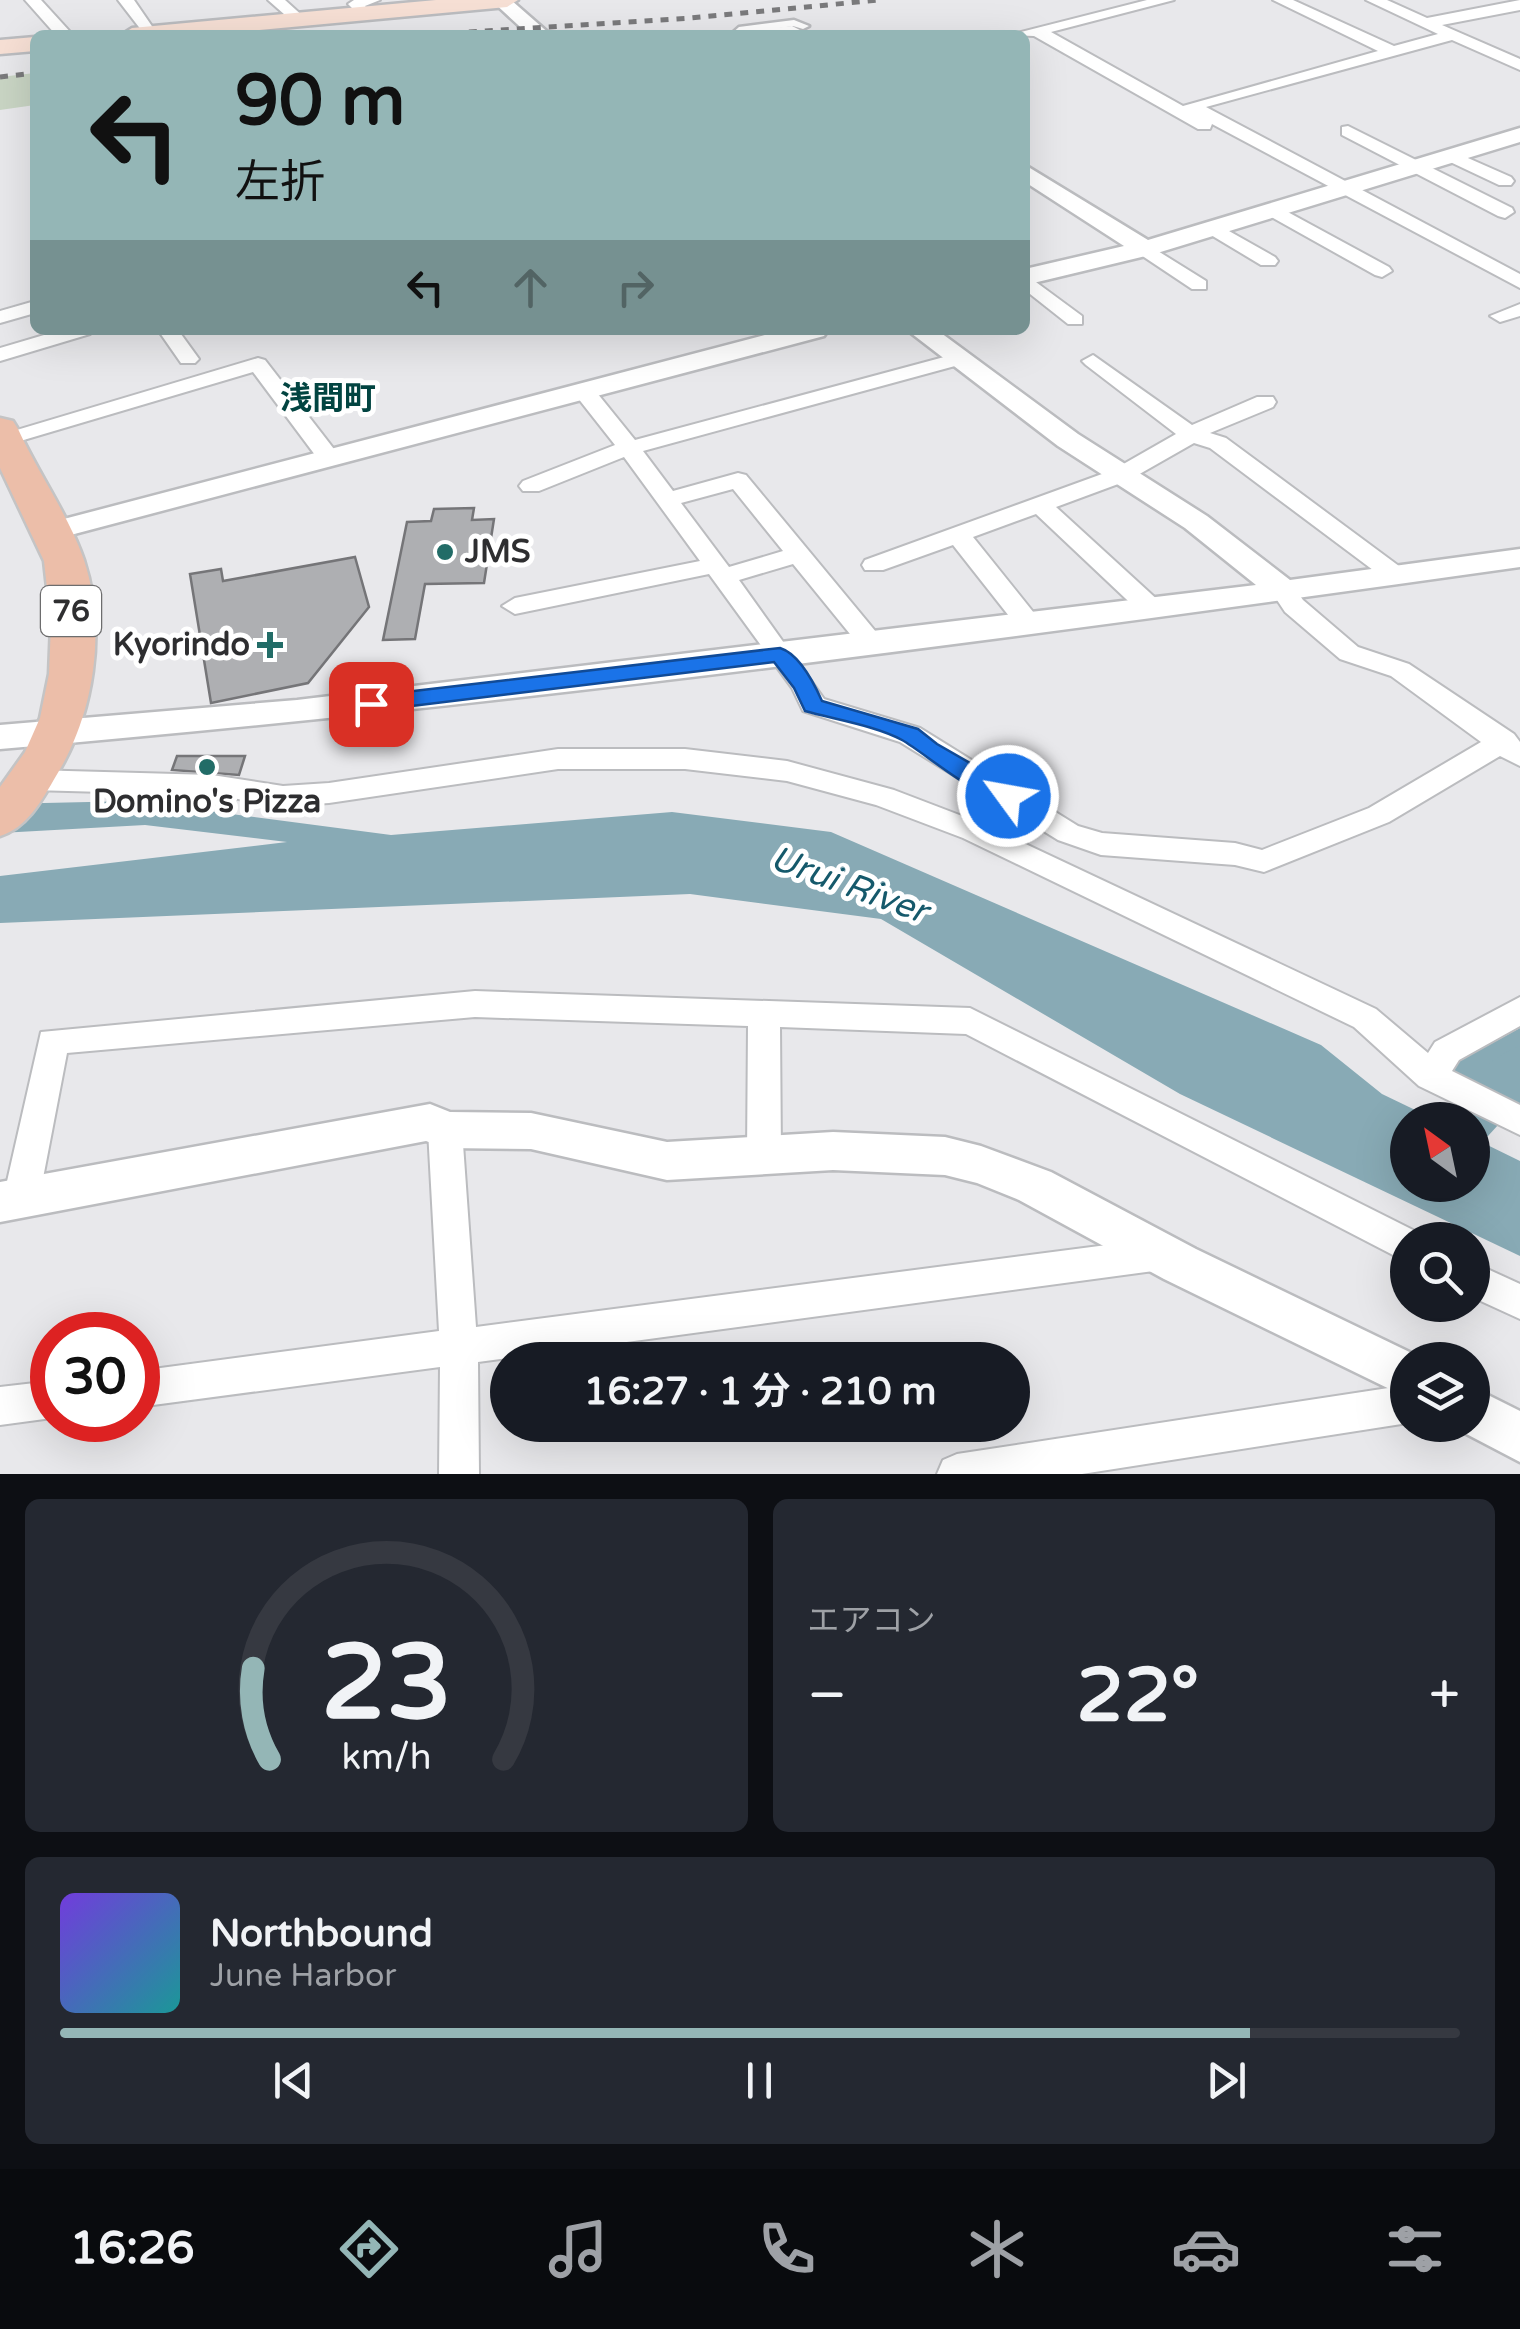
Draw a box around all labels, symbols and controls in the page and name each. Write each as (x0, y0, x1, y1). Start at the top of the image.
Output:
text: 90 m (235, 60, 405, 144)
icon: left (70, 70, 200, 200)
text: 左折 (235, 156, 325, 210)
icon: left (398, 260, 453, 315)
icon: ahead (503, 260, 558, 315)
icon: right (608, 260, 663, 315)
district label: 浅間町 (280, 380, 376, 418)
place label: JMS (464, 533, 531, 571)
marker: JMS (434, 541, 456, 563)
road number: 76 (41, 586, 101, 636)
place label: Kyorindo (113, 626, 250, 664)
marker: Kyorindo (259, 634, 281, 656)
pin (329, 662, 414, 747)
icon: arrive (344, 677, 399, 732)
position arrow (956, 744, 1060, 848)
marker: Domino's Pizza (196, 756, 218, 778)
place label: Domino's Pizza (93, 783, 321, 821)
water label: Urui River (765, 837, 937, 934)
north arrow (1390, 1102, 1490, 1202)
map controls (1390, 1102, 1490, 1442)
button: search (1390, 1222, 1490, 1322)
speed limit sign: 30 (30, 1312, 160, 1442)
button: layers (1390, 1342, 1490, 1442)
text: 16:27 · 1 分 · 210 m (584, 1369, 936, 1415)
text: エアコン (808, 1602, 936, 1640)
text: 23 (321, 1622, 452, 1747)
text: 22° (1077, 1651, 1199, 1741)
text: − (808, 1663, 847, 1729)
text: + (1429, 1663, 1460, 1729)
text: km/h (341, 1736, 431, 1779)
text: Northbound (210, 1911, 433, 1957)
text: June Harbor (210, 1957, 397, 1995)
icon: previous (266, 2053, 321, 2108)
icon: pause (732, 2053, 787, 2108)
icon: next (1199, 2053, 1254, 2108)
icon: directions (334, 2214, 404, 2284)
icon: music (543, 2214, 613, 2284)
icon: phone (752, 2214, 822, 2284)
icon: climate (962, 2214, 1032, 2284)
icon: car (1171, 2214, 1241, 2284)
icon: filters (1380, 2214, 1450, 2284)
text: 16:26 (70, 2222, 194, 2276)

